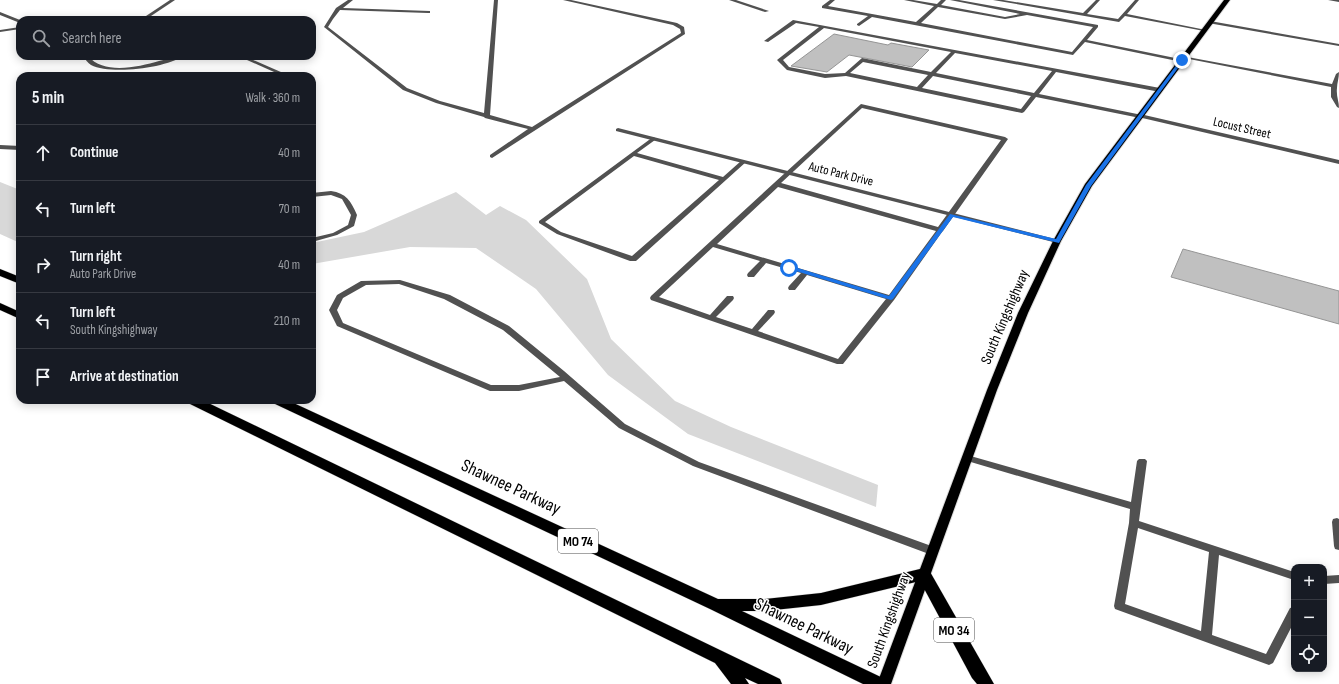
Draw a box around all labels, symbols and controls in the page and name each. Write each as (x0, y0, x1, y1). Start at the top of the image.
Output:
search box (16, 16, 316, 60)
icon: search (30, 27, 52, 49)
text: Search here (62, 29, 122, 48)
route end (1173, 51, 1191, 69)
text: 5 min (32, 88, 64, 108)
text: Walk · 360 m (245, 90, 300, 106)
street label: Locust Street (1212, 114, 1272, 142)
icon: ahead (32, 142, 54, 164)
text: Continue (70, 143, 119, 162)
text: 40 m (278, 145, 300, 161)
street label: Auto Park Drive (806, 158, 875, 190)
icon: left (32, 198, 54, 220)
text: Turn left (70, 199, 115, 218)
text: 70 m (279, 201, 300, 217)
text: Turn right (70, 247, 122, 266)
icon: right (32, 254, 54, 276)
text: 40 m (278, 257, 300, 273)
route start (780, 259, 798, 277)
text: Auto Park Drive (70, 266, 136, 282)
street label: South Kingshighway (977, 267, 1034, 367)
text: Turn left (70, 303, 115, 322)
icon: left (32, 310, 54, 332)
text: 210 m (274, 313, 300, 329)
text: South Kingshighway (70, 322, 158, 338)
icon: arrive (32, 366, 54, 388)
text: Arrive at destination (70, 367, 179, 386)
street label: Shawnee Parkway (458, 455, 564, 519)
road number: MO 74 (558, 529, 598, 553)
map controls (1291, 564, 1327, 672)
button: + (1291, 564, 1327, 600)
street label: South Kingshighway (863, 569, 915, 671)
street label: Shawnee Parkway (751, 593, 857, 659)
button: − (1291, 600, 1327, 636)
road number: MO 34 (934, 618, 974, 642)
button: locate (1291, 636, 1327, 672)

